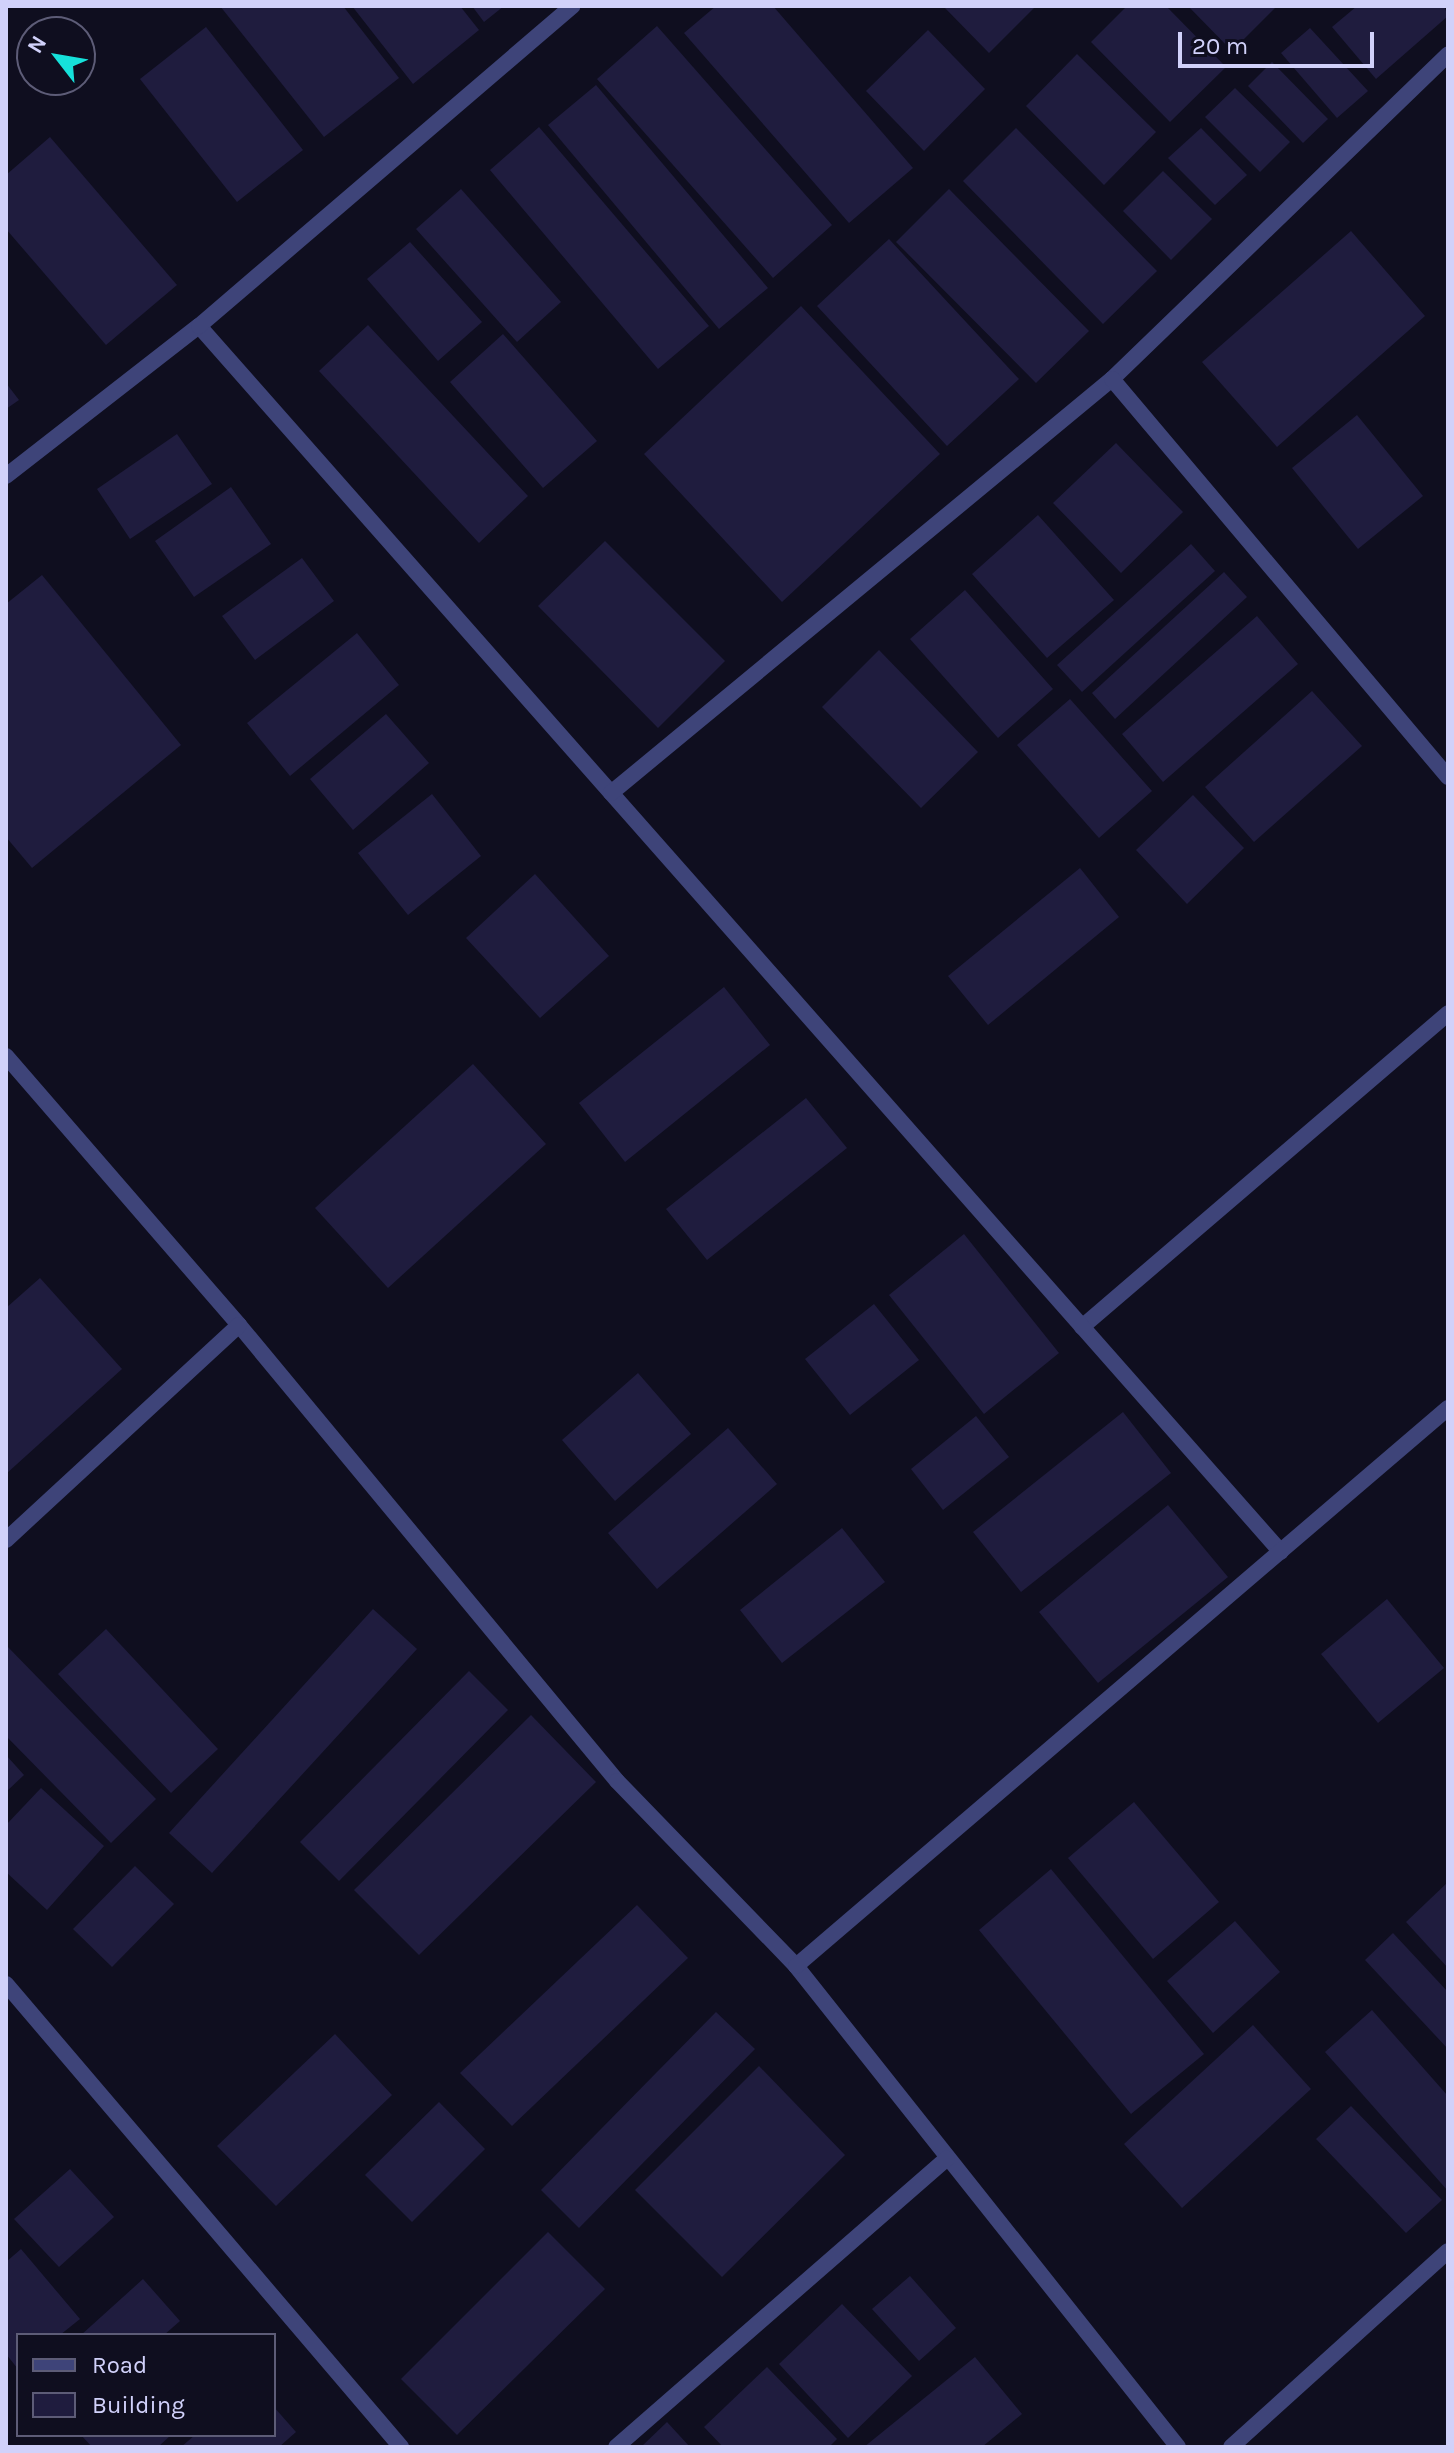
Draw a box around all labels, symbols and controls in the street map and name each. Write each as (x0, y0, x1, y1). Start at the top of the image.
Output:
north arrow (16, 16, 96, 96)
scale bar (1182, 16, 1378, 66)
text: N (22, 31, 52, 58)
text: 20 m (1192, 32, 1248, 60)
legend (16, 2333, 276, 2437)
text: Road (92, 2351, 147, 2379)
text: Building (92, 2391, 185, 2419)

